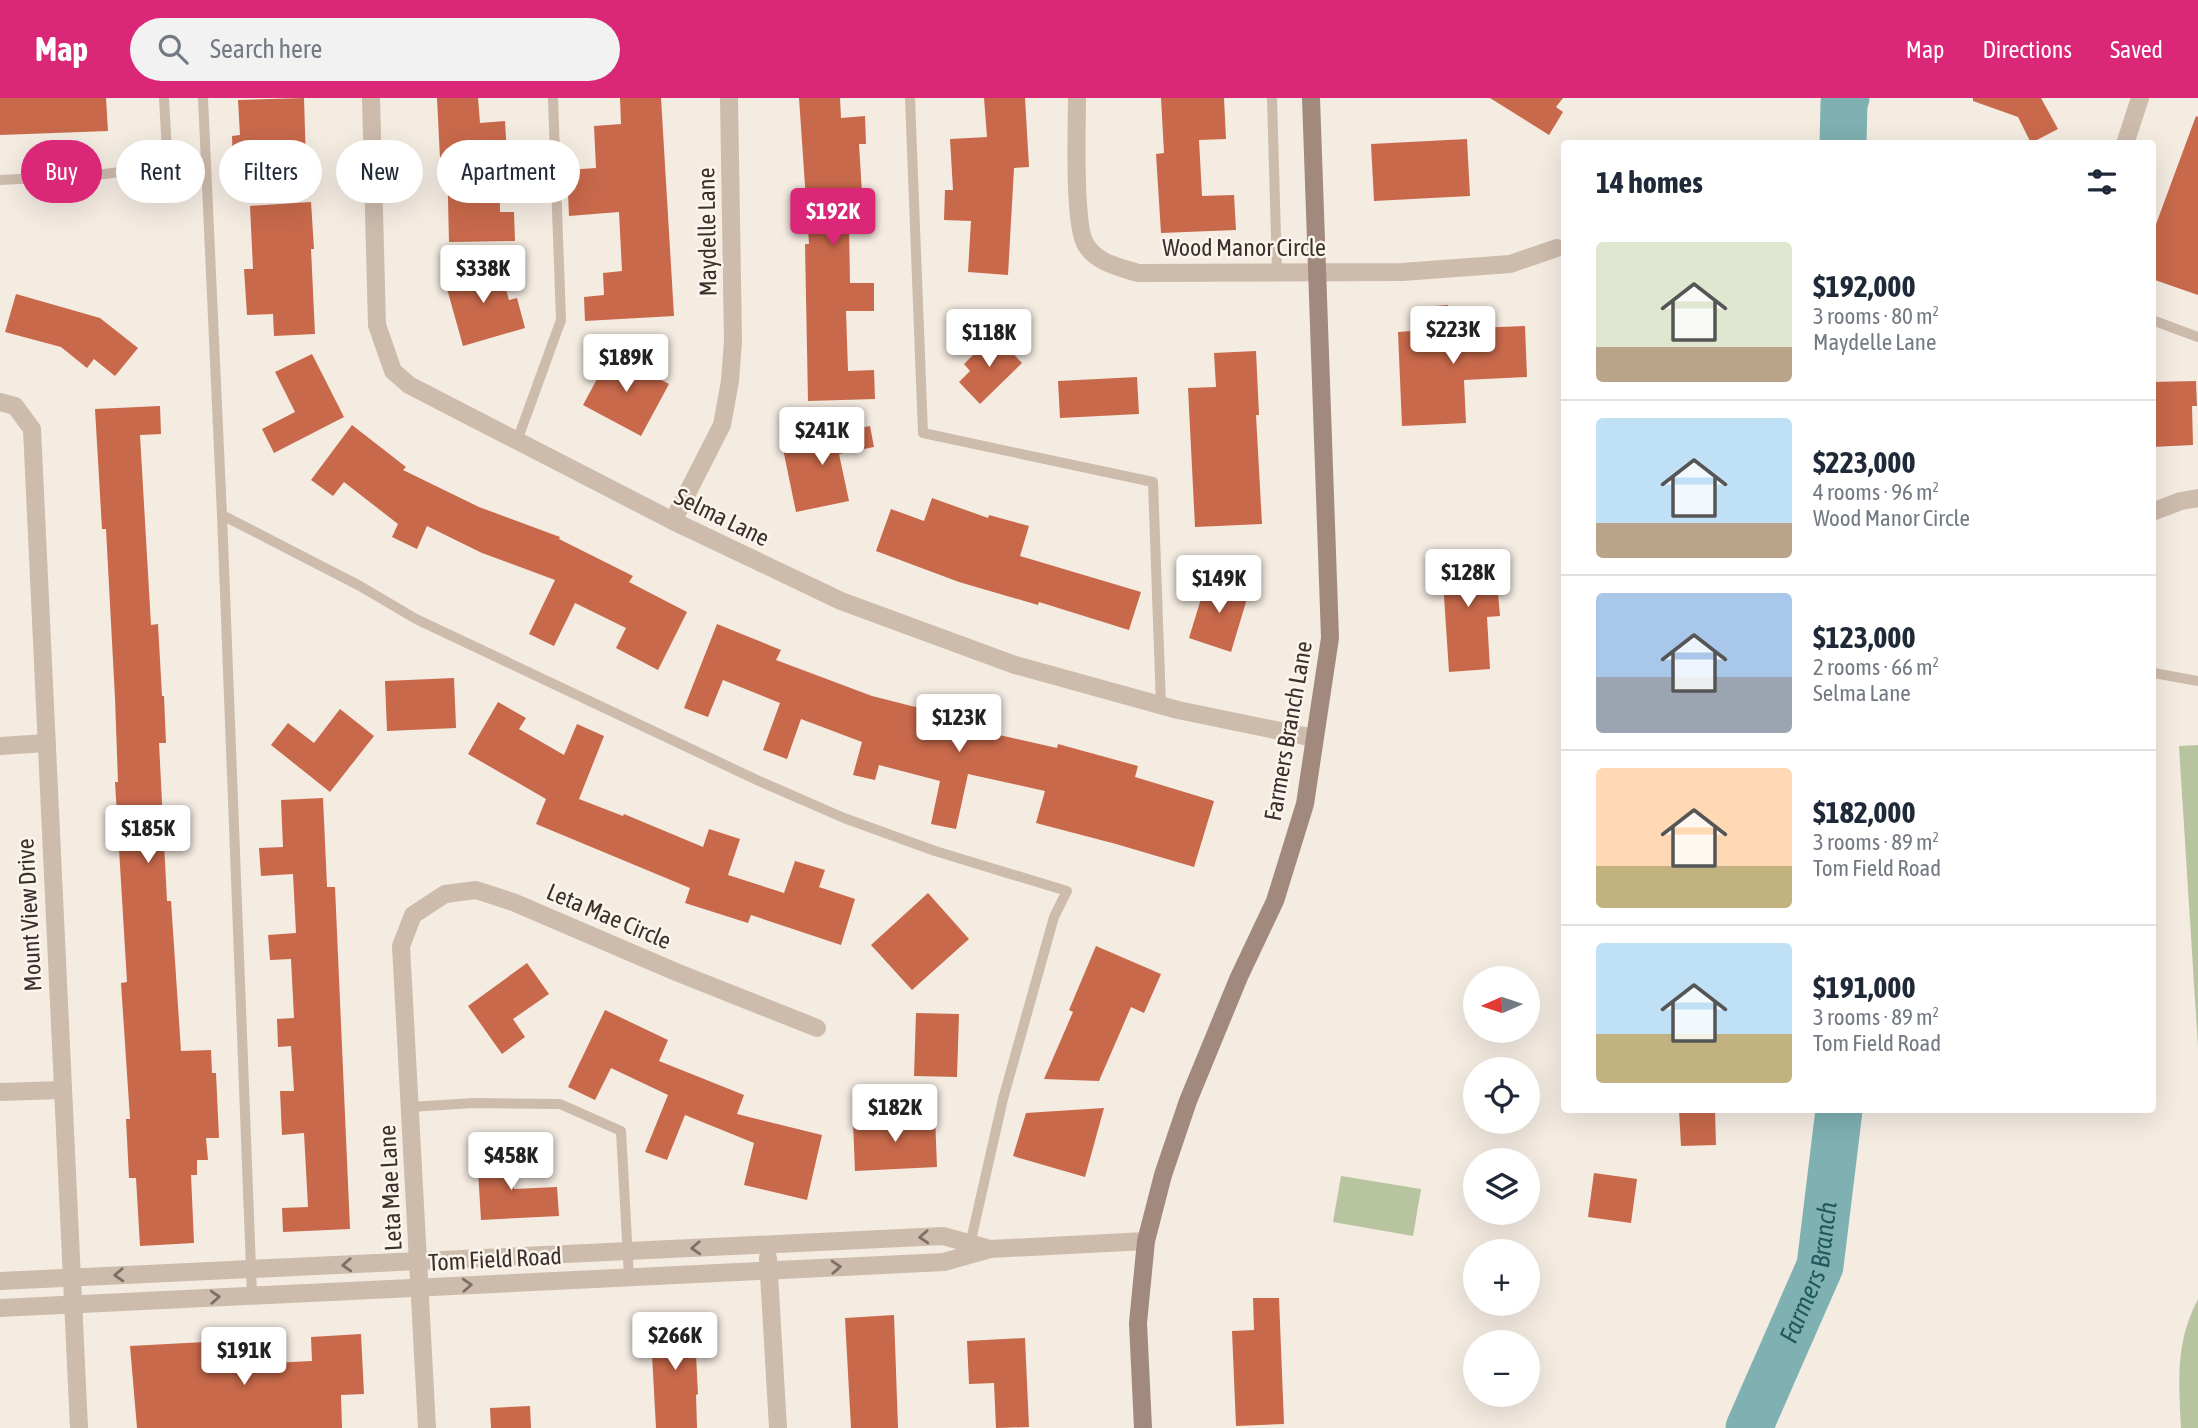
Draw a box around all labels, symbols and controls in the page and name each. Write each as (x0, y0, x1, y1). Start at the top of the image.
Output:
search box (130, 18, 620, 81)
text: Map (35, 30, 88, 68)
icon: search (154, 30, 192, 68)
text: Search here (210, 34, 322, 64)
text: Map (1906, 36, 1944, 63)
text: Directions (1982, 36, 2072, 63)
text: Saved (2110, 36, 2163, 63)
chip: Buy (21, 140, 102, 203)
chip: Rent (116, 140, 205, 203)
chip: Filters (219, 140, 322, 203)
chip: New (336, 140, 423, 203)
chip: Apartment (437, 140, 580, 203)
icon: filters (2083, 163, 2121, 201)
text: 14 homes (1596, 165, 1703, 199)
street label: Maydelle Lane (692, 167, 722, 297)
pin: $192K (784, 188, 882, 248)
text: $192K (806, 198, 860, 224)
street label: Wood Manor Circle (1162, 234, 1326, 261)
pin: $338K (434, 246, 532, 305)
text: $338K (456, 255, 510, 281)
text: $192,000 (1813, 269, 1916, 303)
icon: home (1652, 270, 1736, 354)
text: 3 rooms · 80 m² (1813, 303, 1939, 329)
pin: $223K (1404, 306, 1502, 366)
pin: $118K (940, 310, 1038, 369)
text: $223K (1426, 316, 1480, 342)
text: $118K (962, 319, 1016, 345)
text: Maydelle Lane (1813, 329, 1936, 355)
pin: $189K (577, 334, 675, 394)
text: $189K (599, 344, 653, 370)
pin: $241K (773, 408, 871, 467)
text: $241K (795, 417, 849, 443)
text: $223,000 (1813, 445, 1916, 479)
icon: home (1652, 446, 1736, 530)
text: 4 rooms · 96 m² (1813, 479, 1939, 505)
street label: Selma Lane (670, 482, 774, 552)
text: Wood Manor Circle (1813, 505, 1970, 531)
pin: $128K (1419, 550, 1517, 609)
pin: $149K (1170, 556, 1268, 615)
text: $128K (1441, 559, 1495, 585)
text: $149K (1192, 565, 1246, 591)
text: $123,000 (1813, 620, 1916, 654)
icon: home (1652, 621, 1736, 705)
street label: Farmers Branch Lane (1259, 639, 1317, 823)
text: 2 rooms · 66 m² (1813, 654, 1939, 680)
text: Selma Lane (1813, 680, 1911, 706)
pin: $123K (910, 694, 1008, 754)
text: $123K (932, 704, 986, 730)
text: $182,000 (1813, 795, 1916, 829)
icon: home (1652, 796, 1736, 880)
pin: $185K (99, 806, 197, 865)
text: $185K (121, 815, 175, 841)
text: 3 rooms · 89 m² (1813, 829, 1939, 855)
street label: Mount View Drive (12, 838, 46, 992)
text: Tom Field Road (1813, 855, 1941, 881)
street label: Leta Mae Circle (543, 878, 675, 954)
north arrow (1463, 966, 1540, 1043)
map controls (1463, 966, 1540, 1407)
text: $191,000 (1813, 970, 1916, 1004)
icon: home (1652, 971, 1736, 1055)
text: 3 rooms · 89 m² (1813, 1004, 1939, 1030)
text: Tom Field Road (1813, 1030, 1941, 1056)
button: locate (1463, 1057, 1540, 1134)
pin: $182K (846, 1084, 944, 1144)
text: $182K (868, 1094, 922, 1120)
street label: Leta Mae Lane (373, 1124, 407, 1252)
pin: $458K (462, 1132, 560, 1192)
text: $458K (484, 1142, 538, 1168)
button: layers (1463, 1148, 1540, 1225)
water label: Farmers Branch (1773, 1200, 1843, 1347)
one-way arrow (918, 1230, 929, 1245)
button: + (1463, 1239, 1540, 1316)
one-way arrow (691, 1240, 702, 1255)
street label: Tom Field Road (428, 1242, 562, 1276)
one-way arrow (341, 1257, 352, 1272)
one-way arrow (831, 1260, 842, 1275)
one-way arrow (114, 1268, 125, 1283)
one-way arrow (461, 1277, 472, 1292)
one-way arrow (210, 1290, 221, 1305)
pin: $266K (626, 1312, 724, 1372)
text: $266K (648, 1322, 702, 1348)
pin: $191K (195, 1328, 293, 1387)
button: − (1463, 1330, 1540, 1407)
text: $191K (217, 1337, 271, 1363)

